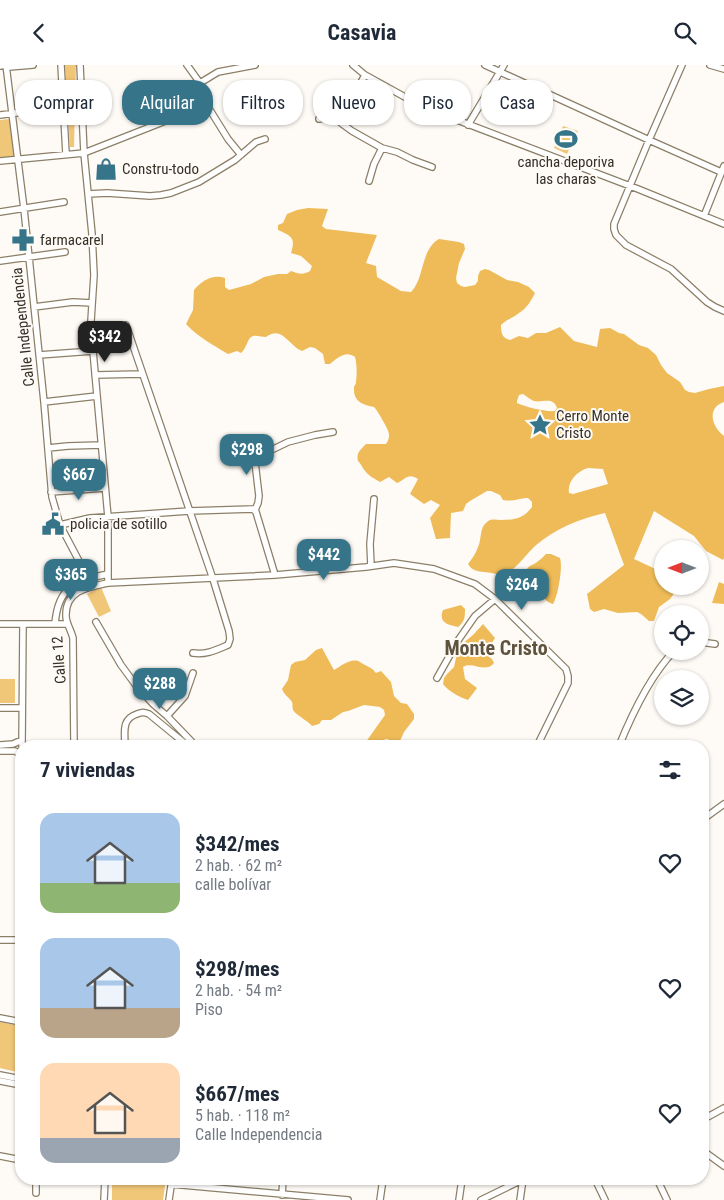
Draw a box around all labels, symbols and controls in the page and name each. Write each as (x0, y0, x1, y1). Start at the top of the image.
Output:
icon: back (25, 19, 53, 47)
icon: search (671, 19, 699, 47)
text: Casavia (328, 20, 396, 45)
chip: Comprar (15, 80, 112, 125)
chip: Alquilar (122, 80, 213, 125)
chip: Filtros (223, 80, 303, 125)
chip: Nuevo (313, 80, 394, 125)
chip: Piso (404, 80, 471, 125)
chip: Casa (481, 80, 553, 125)
sports icon: cancha deporiva las charas (553, 126, 579, 152)
place label: cancha deporiva las charas (517, 153, 615, 188)
shop icon: Constru-todo (93, 156, 119, 182)
place label: Constru-todo (122, 160, 199, 178)
pharmacy icon: farmacarel (10, 227, 36, 253)
place label: farmacarel (40, 231, 104, 249)
street label: Calle Independencia (8, 267, 38, 387)
pin: $342 (75, 321, 135, 363)
text: $342 (89, 327, 121, 346)
place label: Cerro Monte Cristo (556, 407, 629, 442)
place icon: Cerro Monte Cristo (527, 412, 553, 438)
pin: $298 (217, 433, 277, 476)
text: $298 (231, 440, 263, 459)
pin: $667 (49, 459, 109, 501)
text: $667 (63, 465, 95, 484)
public building icon: policia de sotillo (40, 511, 66, 537)
place label: policia de sotillo (70, 515, 167, 533)
pin: $442 (294, 539, 354, 581)
north arrow (654, 540, 709, 595)
map controls (654, 540, 709, 725)
text: $442 (308, 545, 340, 564)
pin: $365 (41, 559, 101, 601)
text: $365 (55, 565, 87, 584)
pin: $264 (492, 569, 552, 611)
text: $264 (506, 575, 538, 594)
button: locate (654, 605, 709, 660)
street label: Calle 12 (48, 636, 70, 684)
district label: Monte Cristo (444, 636, 548, 660)
pin: $288 (130, 667, 190, 710)
button: layers (654, 670, 709, 725)
text: $288 (144, 674, 176, 693)
icon: filters (656, 756, 684, 784)
text: 7 viviendas (40, 758, 135, 782)
text: $342/mes (195, 832, 280, 856)
icon: home (80, 833, 140, 893)
icon: heart (656, 849, 684, 877)
text: 2 hab. · 62 m² (195, 856, 282, 875)
text: calle bolívar (195, 875, 271, 894)
text: $298/mes (195, 957, 280, 981)
icon: home (80, 958, 140, 1018)
icon: heart (656, 974, 684, 1002)
text: 2 hab. · 54 m² (195, 981, 282, 1000)
text: Piso (195, 1000, 223, 1019)
text: $667/mes (195, 1082, 280, 1106)
icon: home (80, 1083, 140, 1143)
icon: heart (656, 1099, 684, 1127)
text: 5 hab. · 118 m² (195, 1106, 290, 1125)
text: Calle Independencia (195, 1125, 323, 1144)

